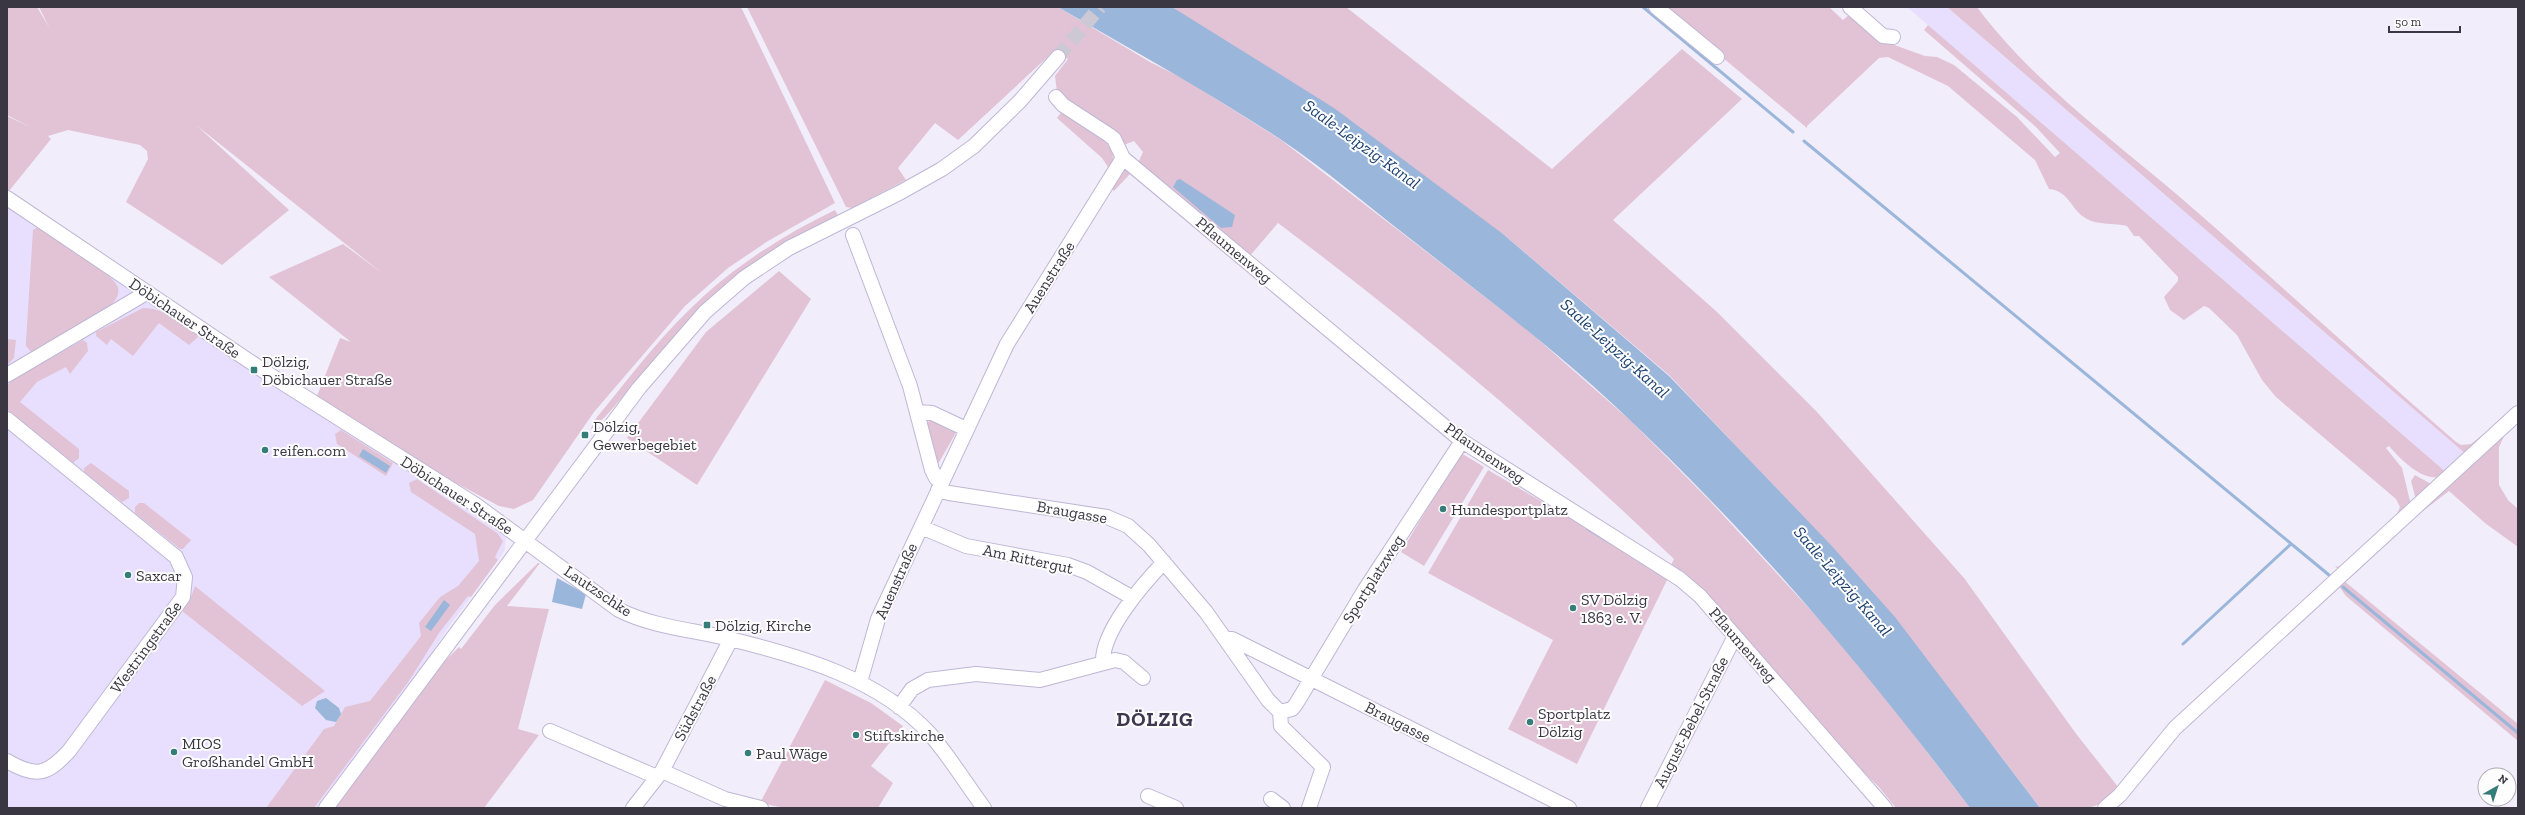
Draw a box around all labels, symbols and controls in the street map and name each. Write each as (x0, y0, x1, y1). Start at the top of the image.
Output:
scale bar (2389, 8, 2460, 34)
text: 50 m (2395, 15, 2422, 29)
water label: Saale-Leipzig-Kanal (1300, 95, 1424, 193)
street label: Pflaumenweg (1192, 213, 1276, 287)
street label: Auenstraße (1019, 238, 1079, 316)
street label: Döbichauer Straße (126, 274, 244, 362)
water label: Saale-Leipzig-Kanal (1557, 294, 1673, 402)
place label: Dölzig, Döbichauer Straße (262, 352, 392, 389)
marker: Dölzig, Döbichauer Straße (249, 365, 259, 375)
place label: Dölzig, Gewerbegebiet (593, 417, 697, 454)
street label: Pflaumenweg (1441, 418, 1529, 488)
marker: Dölzig, Gewerbegebiet (580, 430, 590, 440)
place label: reifen.com (273, 441, 346, 460)
marker: reifen.com (260, 445, 270, 455)
street label: Döbichauer Straße (397, 452, 517, 538)
street label: Braugasse (1035, 496, 1109, 528)
place label: Hundesportplatz (1451, 500, 1568, 519)
marker: Hundesportplatz (1438, 504, 1448, 514)
water label: Saale-Leipzig-Kanal (1790, 522, 1896, 640)
street label: Sportplatzweg (1338, 531, 1408, 627)
street label: Auenstraße (871, 540, 921, 622)
street label: Am Rittergut (981, 540, 1075, 578)
street label: Lautzschke (560, 561, 636, 621)
place label: Saxcar (136, 566, 182, 585)
marker: Saxcar (123, 570, 133, 580)
place label: SV Dölzig 1863 e. V. (1581, 590, 1648, 627)
street label: Westringstraße (106, 597, 186, 697)
marker: SV Dölzig 1863 e. V. (1568, 603, 1578, 613)
street label: Pflaumenweg (1705, 603, 1781, 687)
place label: Dölzig, Kirche (715, 616, 811, 635)
marker: Dölzig, Kirche (702, 620, 712, 630)
street label: August-Bebel-Straße (1650, 653, 1732, 791)
street label: Südstraße (670, 672, 720, 744)
street label: Braugasse (1362, 697, 1434, 747)
place label: Sportplatz Dölzig (1538, 704, 1610, 741)
district label: DÖLZIG (1116, 707, 1194, 731)
marker: Sportplatz Dölzig (1525, 717, 1535, 727)
place label: Stiftskirche (864, 726, 944, 745)
marker: Stiftskirche (851, 730, 861, 740)
place label: MIOS Großhandel GmbH (182, 734, 314, 771)
place label: Paul Wäge (756, 744, 827, 763)
marker: MIOS Großhandel GmbH (169, 747, 179, 757)
marker: Paul Wäge (743, 748, 753, 758)
north arrow (2477, 767, 2517, 807)
text: N (2496, 772, 2511, 788)

